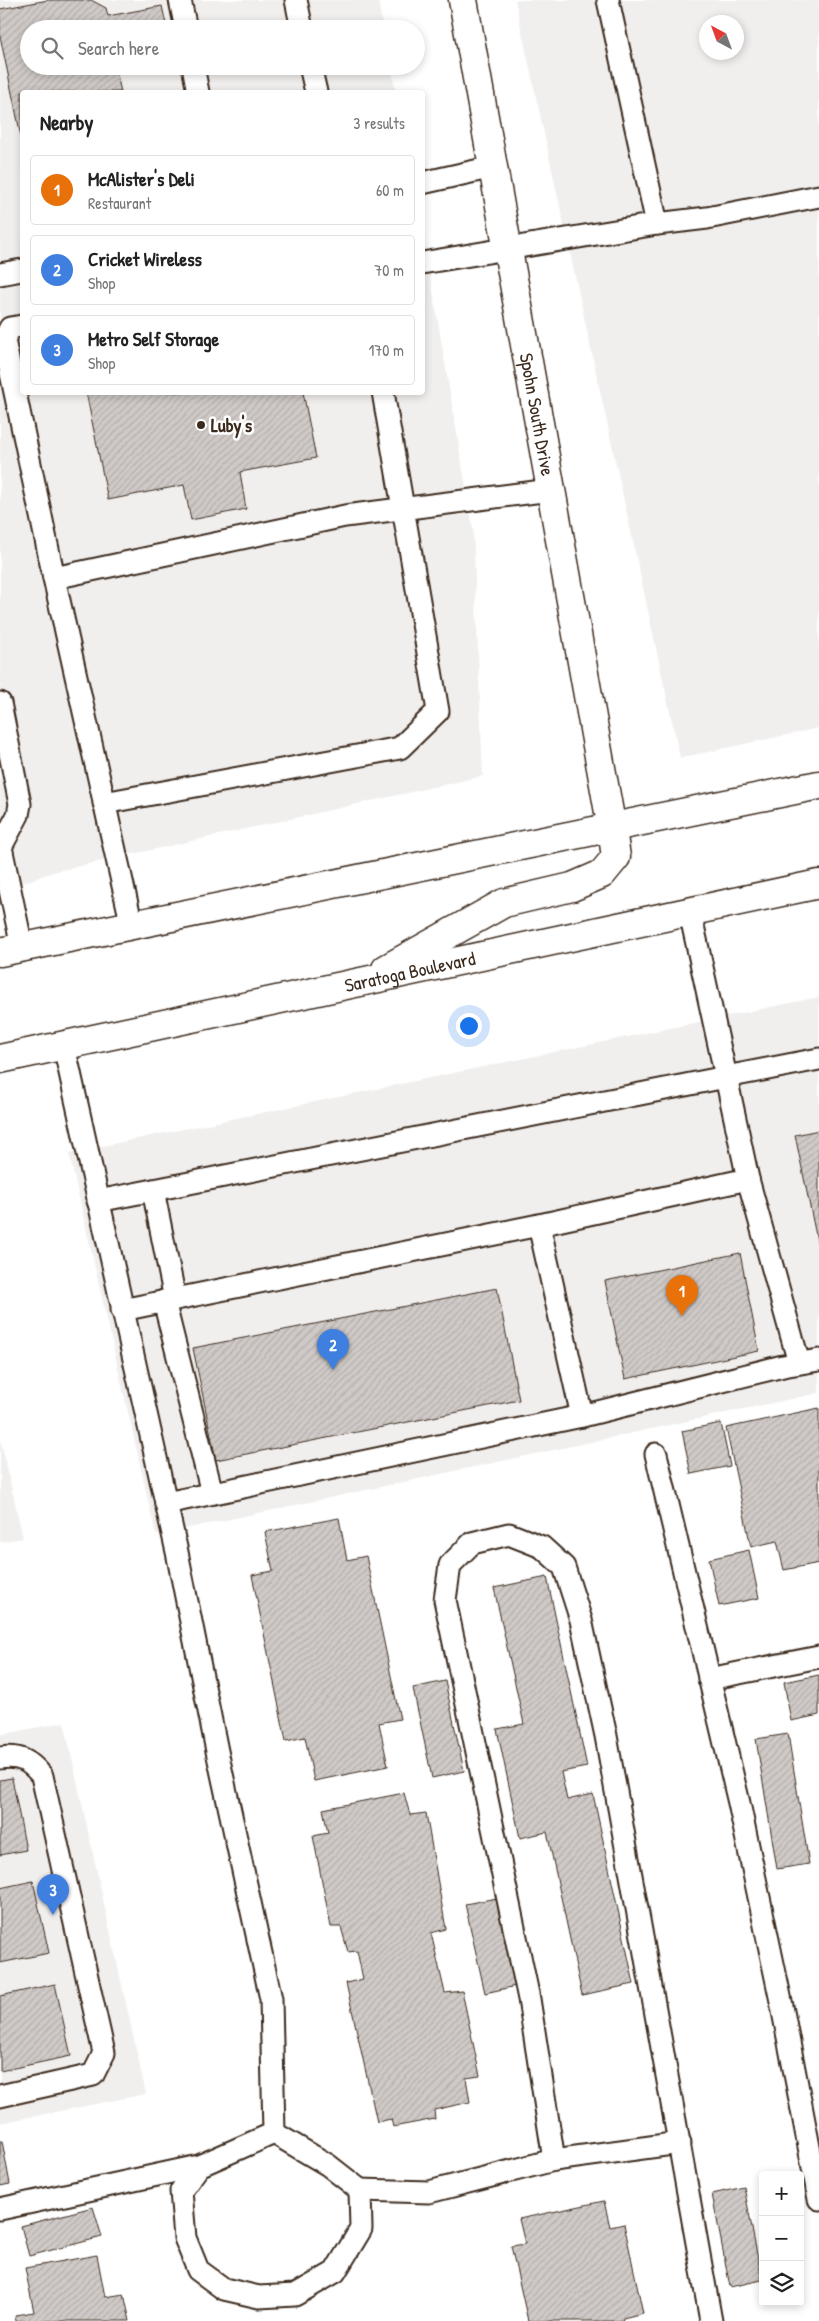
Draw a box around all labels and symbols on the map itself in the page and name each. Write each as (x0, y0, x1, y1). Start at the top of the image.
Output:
north arrow (699, 15, 744, 60)
street label: Spohn South Drive (514, 351, 561, 478)
place label: Luby's (211, 412, 253, 439)
marker: Luby's (195, 419, 207, 431)
street label: Saratoga Boulevard (342, 945, 478, 998)
your location (456, 1013, 482, 1039)
pin: 1 (666, 1275, 698, 1316)
pin: 2 (317, 1329, 349, 1370)
pin: 3 (37, 1874, 69, 1915)

